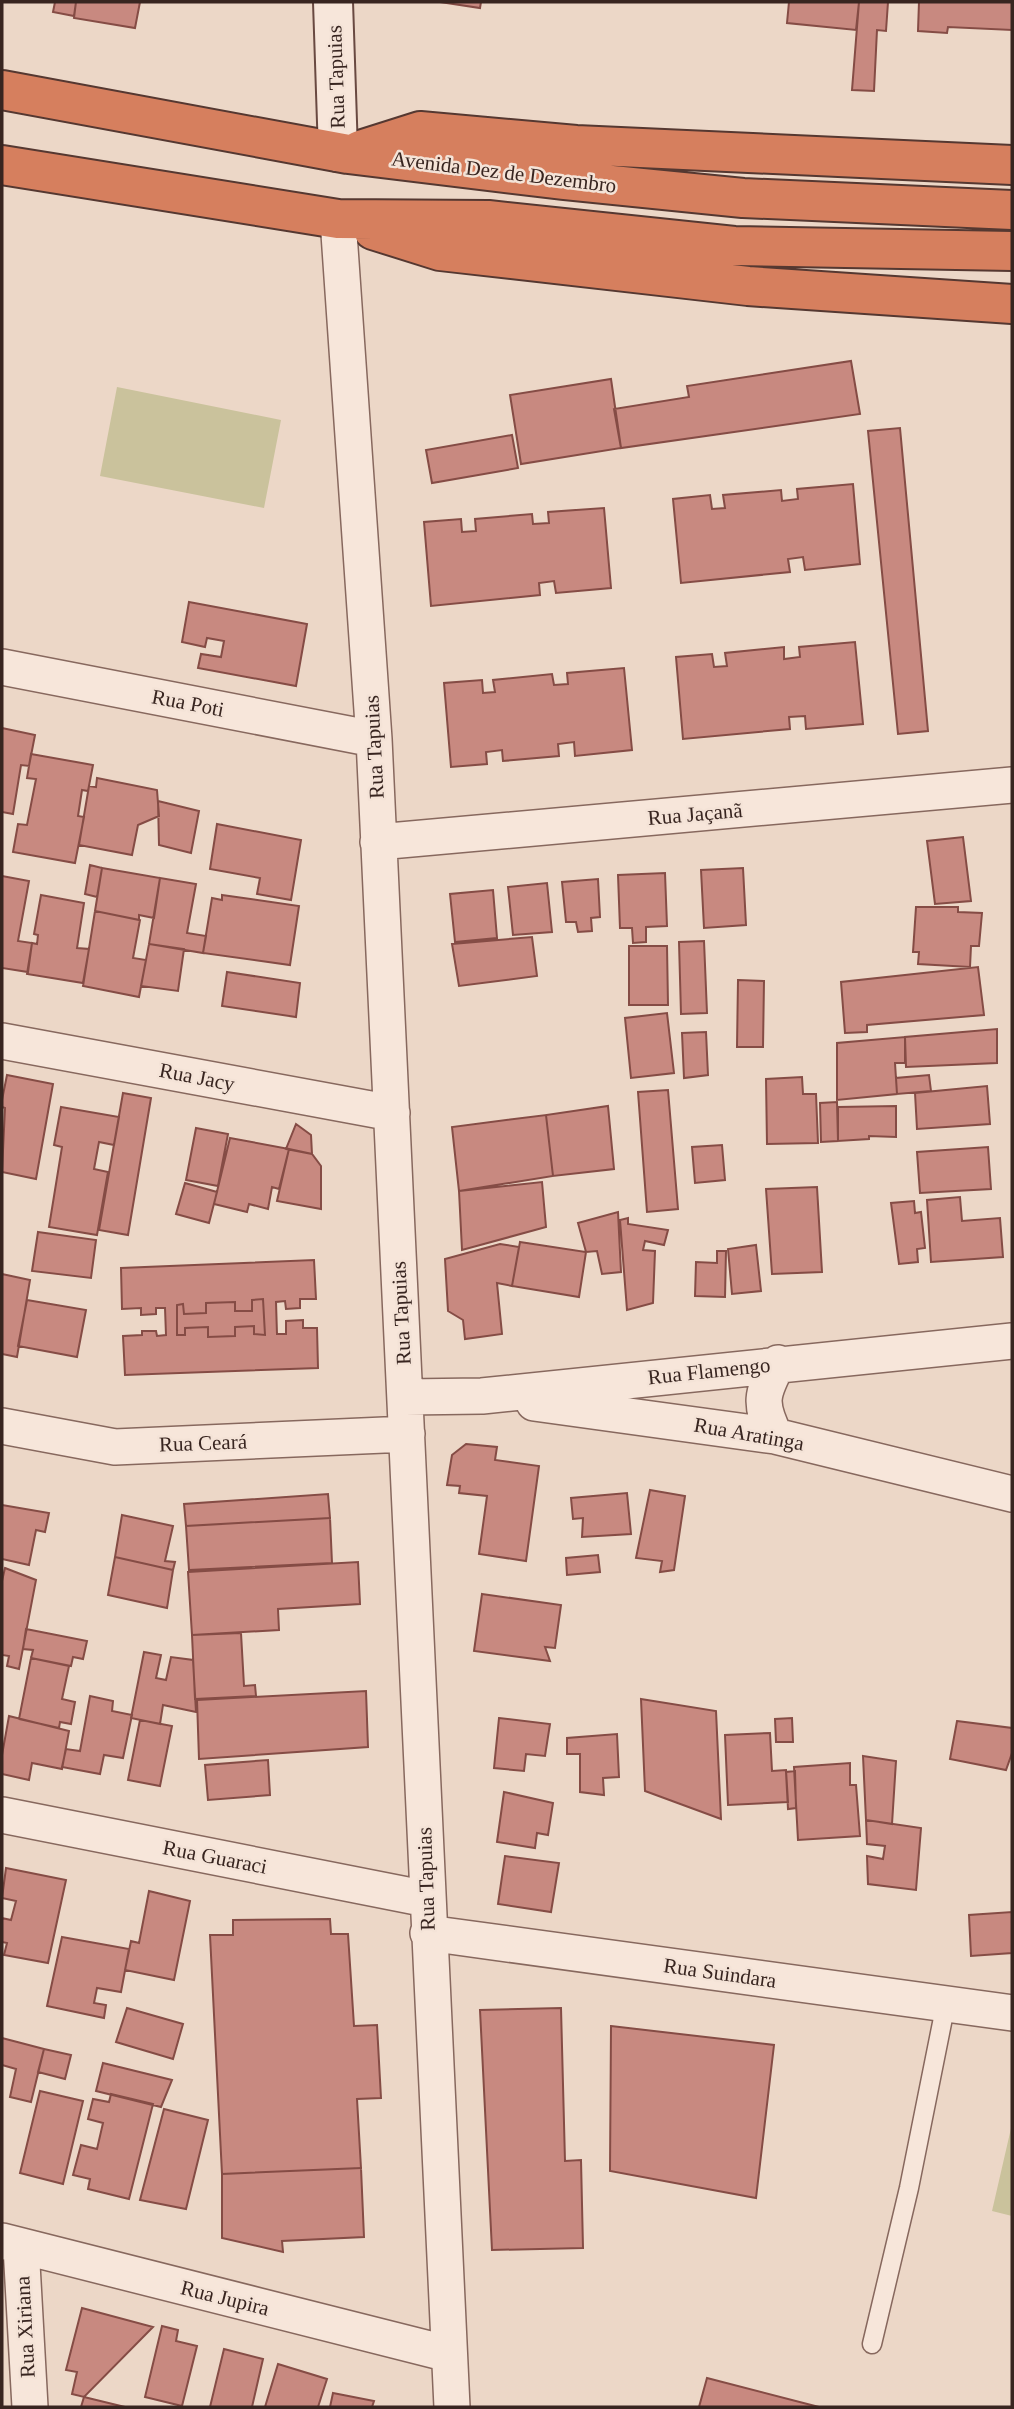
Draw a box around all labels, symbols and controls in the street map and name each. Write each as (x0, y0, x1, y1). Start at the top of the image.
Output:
street label: Rua Tapuias (322, 25, 350, 129)
street label: Avenida Dez de Dezembro (390, 146, 618, 198)
street label: Rua Poti (150, 684, 226, 722)
street label: Rua Tapuias (359, 695, 389, 799)
street label: Rua Jaçanã (647, 798, 744, 830)
street label: Rua Jacy (157, 1058, 237, 1096)
street label: Rua Tapuias (386, 1261, 416, 1365)
street label: Rua Flamengo (647, 1353, 771, 1389)
street label: Rua Aratinga (692, 1413, 807, 1456)
street label: Rua Ceará (159, 1429, 248, 1457)
street label: Rua Tapuias (412, 1827, 440, 1931)
street label: Rua Guaraci (161, 1835, 269, 1879)
street label: Rua Suindara (662, 1953, 779, 1993)
street label: Rua Xiriana (10, 2275, 40, 2379)
street label: Rua Jupira (178, 2275, 272, 2321)

